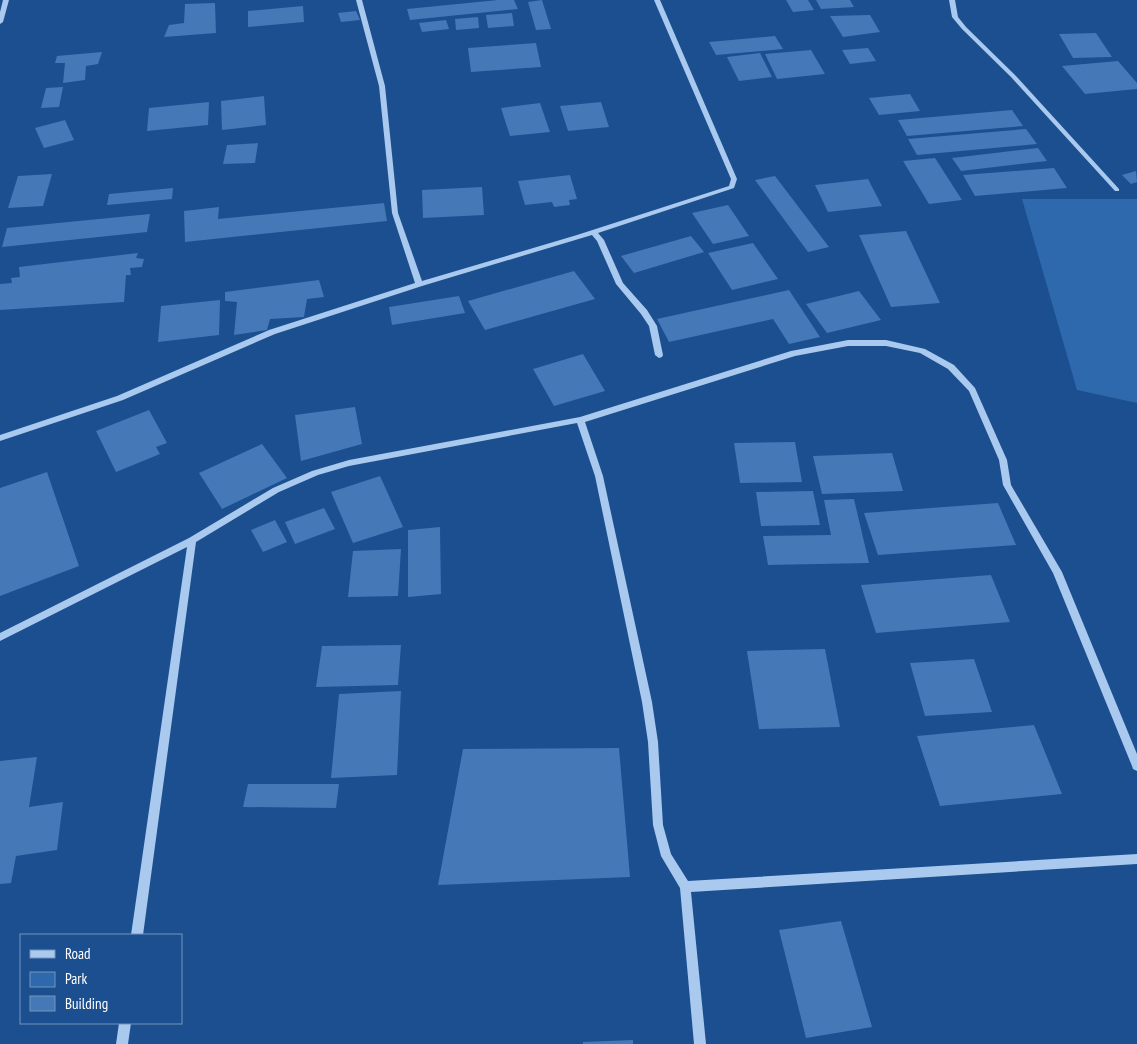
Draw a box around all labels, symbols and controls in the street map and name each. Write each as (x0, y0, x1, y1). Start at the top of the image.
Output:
legend (20, 934, 182, 1024)
text: Road (65, 944, 91, 963)
text: Park (65, 969, 87, 988)
text: Building (65, 994, 108, 1013)

